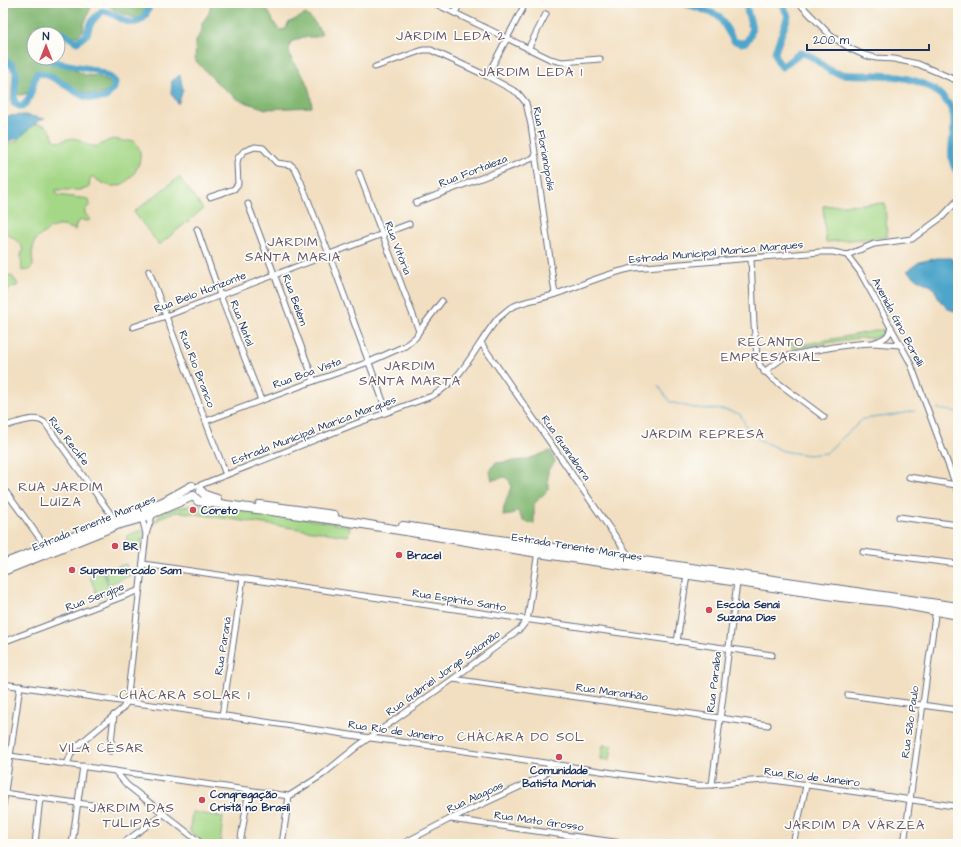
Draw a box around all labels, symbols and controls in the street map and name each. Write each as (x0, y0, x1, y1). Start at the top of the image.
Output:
north arrow (26, 26, 66, 66)
scale bar (807, 26, 929, 52)
district label: JARDIM LEDA 2 (396, 27, 506, 45)
text: N (43, 29, 50, 44)
text: 200 m (813, 32, 850, 49)
district label: JARDIM LEDA 1 (479, 63, 583, 81)
street label: Rua Florianópolis (529, 106, 559, 193)
street label: Rua Fortaleza (437, 151, 510, 191)
street label: Rua Vitória (381, 219, 415, 277)
district label: JARDIM SANTA MARIA (245, 233, 341, 266)
street label: Estrada Municipal Marica Marques (628, 237, 804, 267)
street label: Rua Belo Horizonte (152, 267, 248, 316)
street label: Rua Belém (279, 272, 311, 328)
street label: Avenida Gino Borelli (868, 275, 928, 369)
street label: Rua Natal (226, 298, 258, 348)
street label: Rua Rio Branco (175, 328, 219, 411)
district label: RECANTO EMPRESARIAL (721, 333, 821, 366)
street label: Rua Boa Vista (271, 354, 344, 392)
district label: JARDIM SANTA MARTA (359, 357, 461, 390)
street label: Estrada Municipal Marica Marques (230, 391, 399, 468)
street label: Rua Guanabara (538, 412, 594, 484)
street label: Rua Recife (45, 413, 93, 469)
district label: JARDIM REPRESA (641, 425, 765, 443)
district label: RUA JARDIM LUÍZA (18, 478, 104, 511)
street label: Estrada Tenente Marques (30, 491, 158, 555)
place label: Coreto (201, 503, 238, 518)
marker: Coreto (188, 505, 198, 515)
street label: Estrada Tenente Marques (511, 529, 644, 565)
place label: BR (123, 539, 139, 554)
marker: BR (110, 541, 120, 551)
place label: Bracel (407, 548, 441, 563)
marker: Bracel (394, 550, 404, 560)
place label: Supermercado Sam (79, 563, 182, 579)
marker: Supermercado Sam (67, 565, 77, 575)
street label: Rua Sergipe (63, 579, 127, 616)
street label: Rua Espírito Santo (411, 585, 508, 615)
place label: Escola Senai Suzana Dias (716, 597, 780, 625)
marker: Escola Senai Suzana Dias (704, 605, 714, 615)
street label: Rua Paraná (211, 615, 235, 676)
street label: Rua Gabriel Jorge Salomão (383, 626, 504, 720)
street label: Rua Paraíba (703, 650, 725, 713)
street label: Rua Maranhão (575, 680, 650, 705)
street label: Rua São Paulo (898, 684, 923, 759)
district label: CHÁCARA SOLAR 1 (119, 686, 251, 704)
street label: Rua Rio de Janeiro (347, 717, 446, 745)
district label: CHÁCARA DO SOL (457, 728, 585, 746)
district label: VILA CÉSAR (59, 739, 145, 757)
marker: Comunidade Batista Moriah (554, 752, 564, 762)
place label: Comunidade Batista Moriah (522, 763, 596, 791)
street label: Rua Rio de Janeiro (763, 764, 862, 790)
street label: Rua Alagoas (444, 777, 507, 818)
place label: Congregação Cristã no Brasil (210, 787, 290, 815)
marker: Congregação Cristã no Brasil (197, 795, 207, 805)
district label: JARDIM DAS TULIPAS (89, 799, 175, 832)
street label: Rua Mato Grosso (493, 807, 586, 835)
district label: JARDIM DA VÁRZEA (785, 816, 925, 834)

